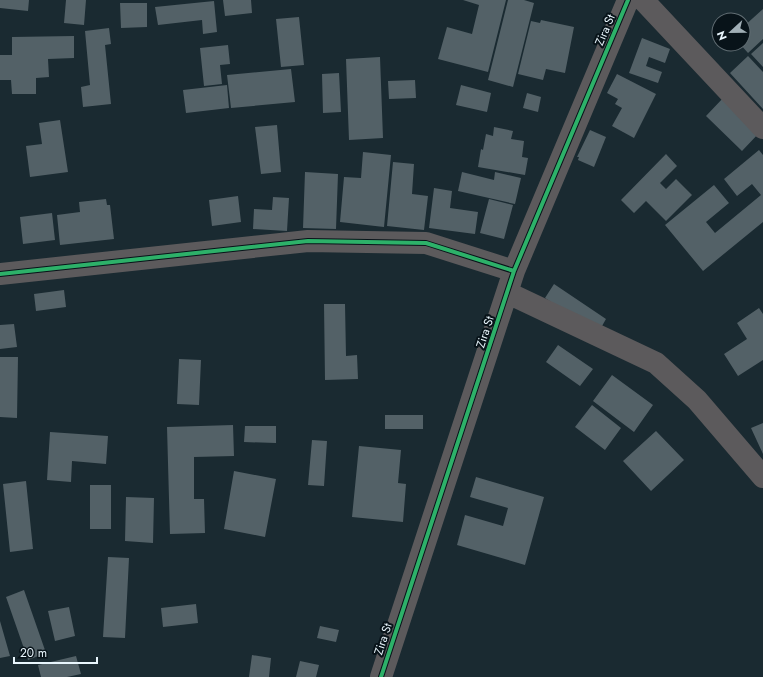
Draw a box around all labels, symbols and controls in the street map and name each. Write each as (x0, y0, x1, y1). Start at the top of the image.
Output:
street label: Zira St (590, 11, 620, 49)
north arrow (711, 12, 751, 52)
text: N (713, 29, 731, 43)
street label: Zira St (471, 314, 499, 350)
street label: Zira St (369, 621, 397, 657)
scale bar (14, 639, 97, 665)
text: 20 m (20, 644, 47, 662)

